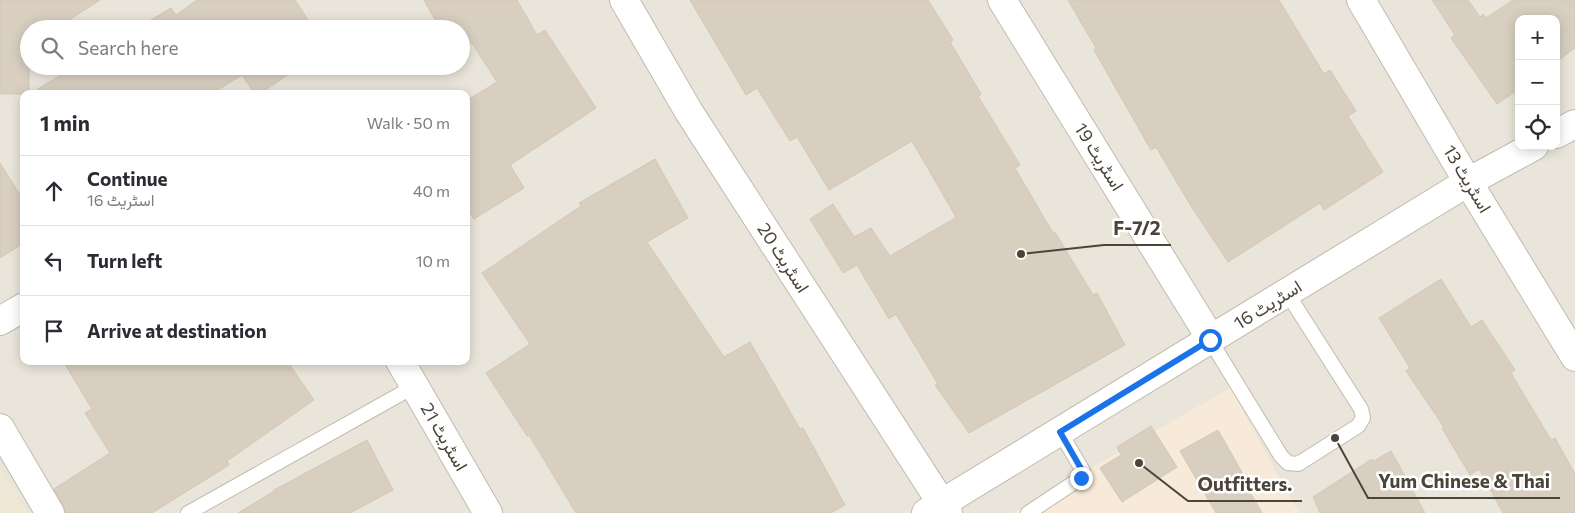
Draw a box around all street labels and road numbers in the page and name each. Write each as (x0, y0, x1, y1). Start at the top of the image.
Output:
street label: اسٹریٹ 19 (1070, 118, 1129, 195)
street label: اسٹریٹ 13 (1438, 141, 1497, 217)
street label: اسٹریٹ 20 (752, 218, 815, 297)
street label: اسٹریٹ 16 (1229, 275, 1306, 334)
street label: اسٹریٹ 21 (416, 399, 473, 475)

